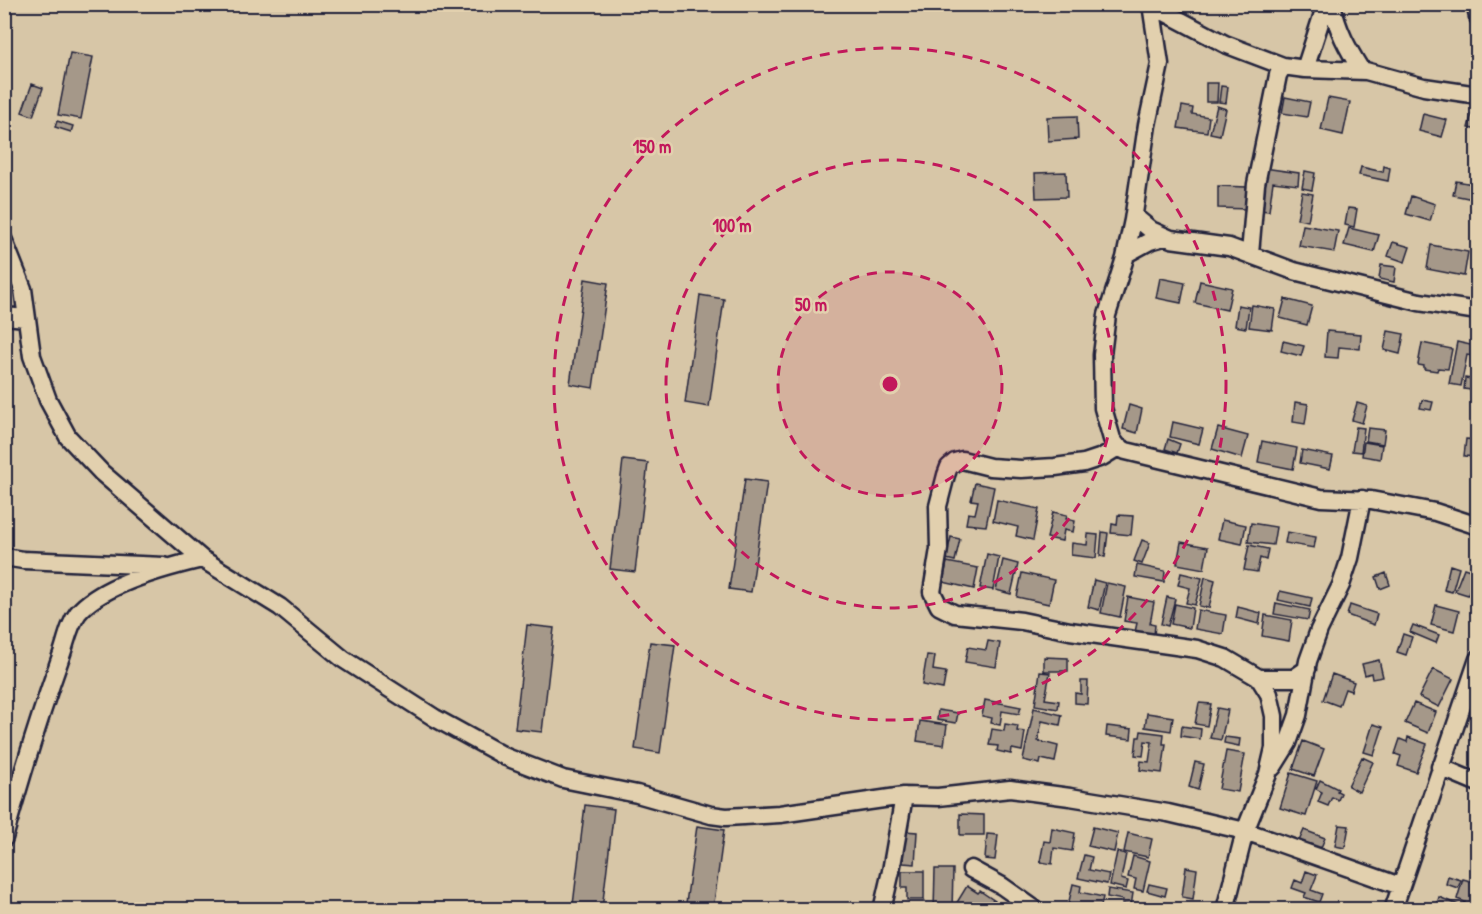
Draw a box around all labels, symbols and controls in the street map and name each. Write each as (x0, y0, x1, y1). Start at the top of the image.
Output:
text: 150 m (633, 134, 671, 159)
text: 100 m (712, 213, 752, 238)
text: 50 m (795, 292, 827, 317)
centre of rings (880, 374, 900, 394)

